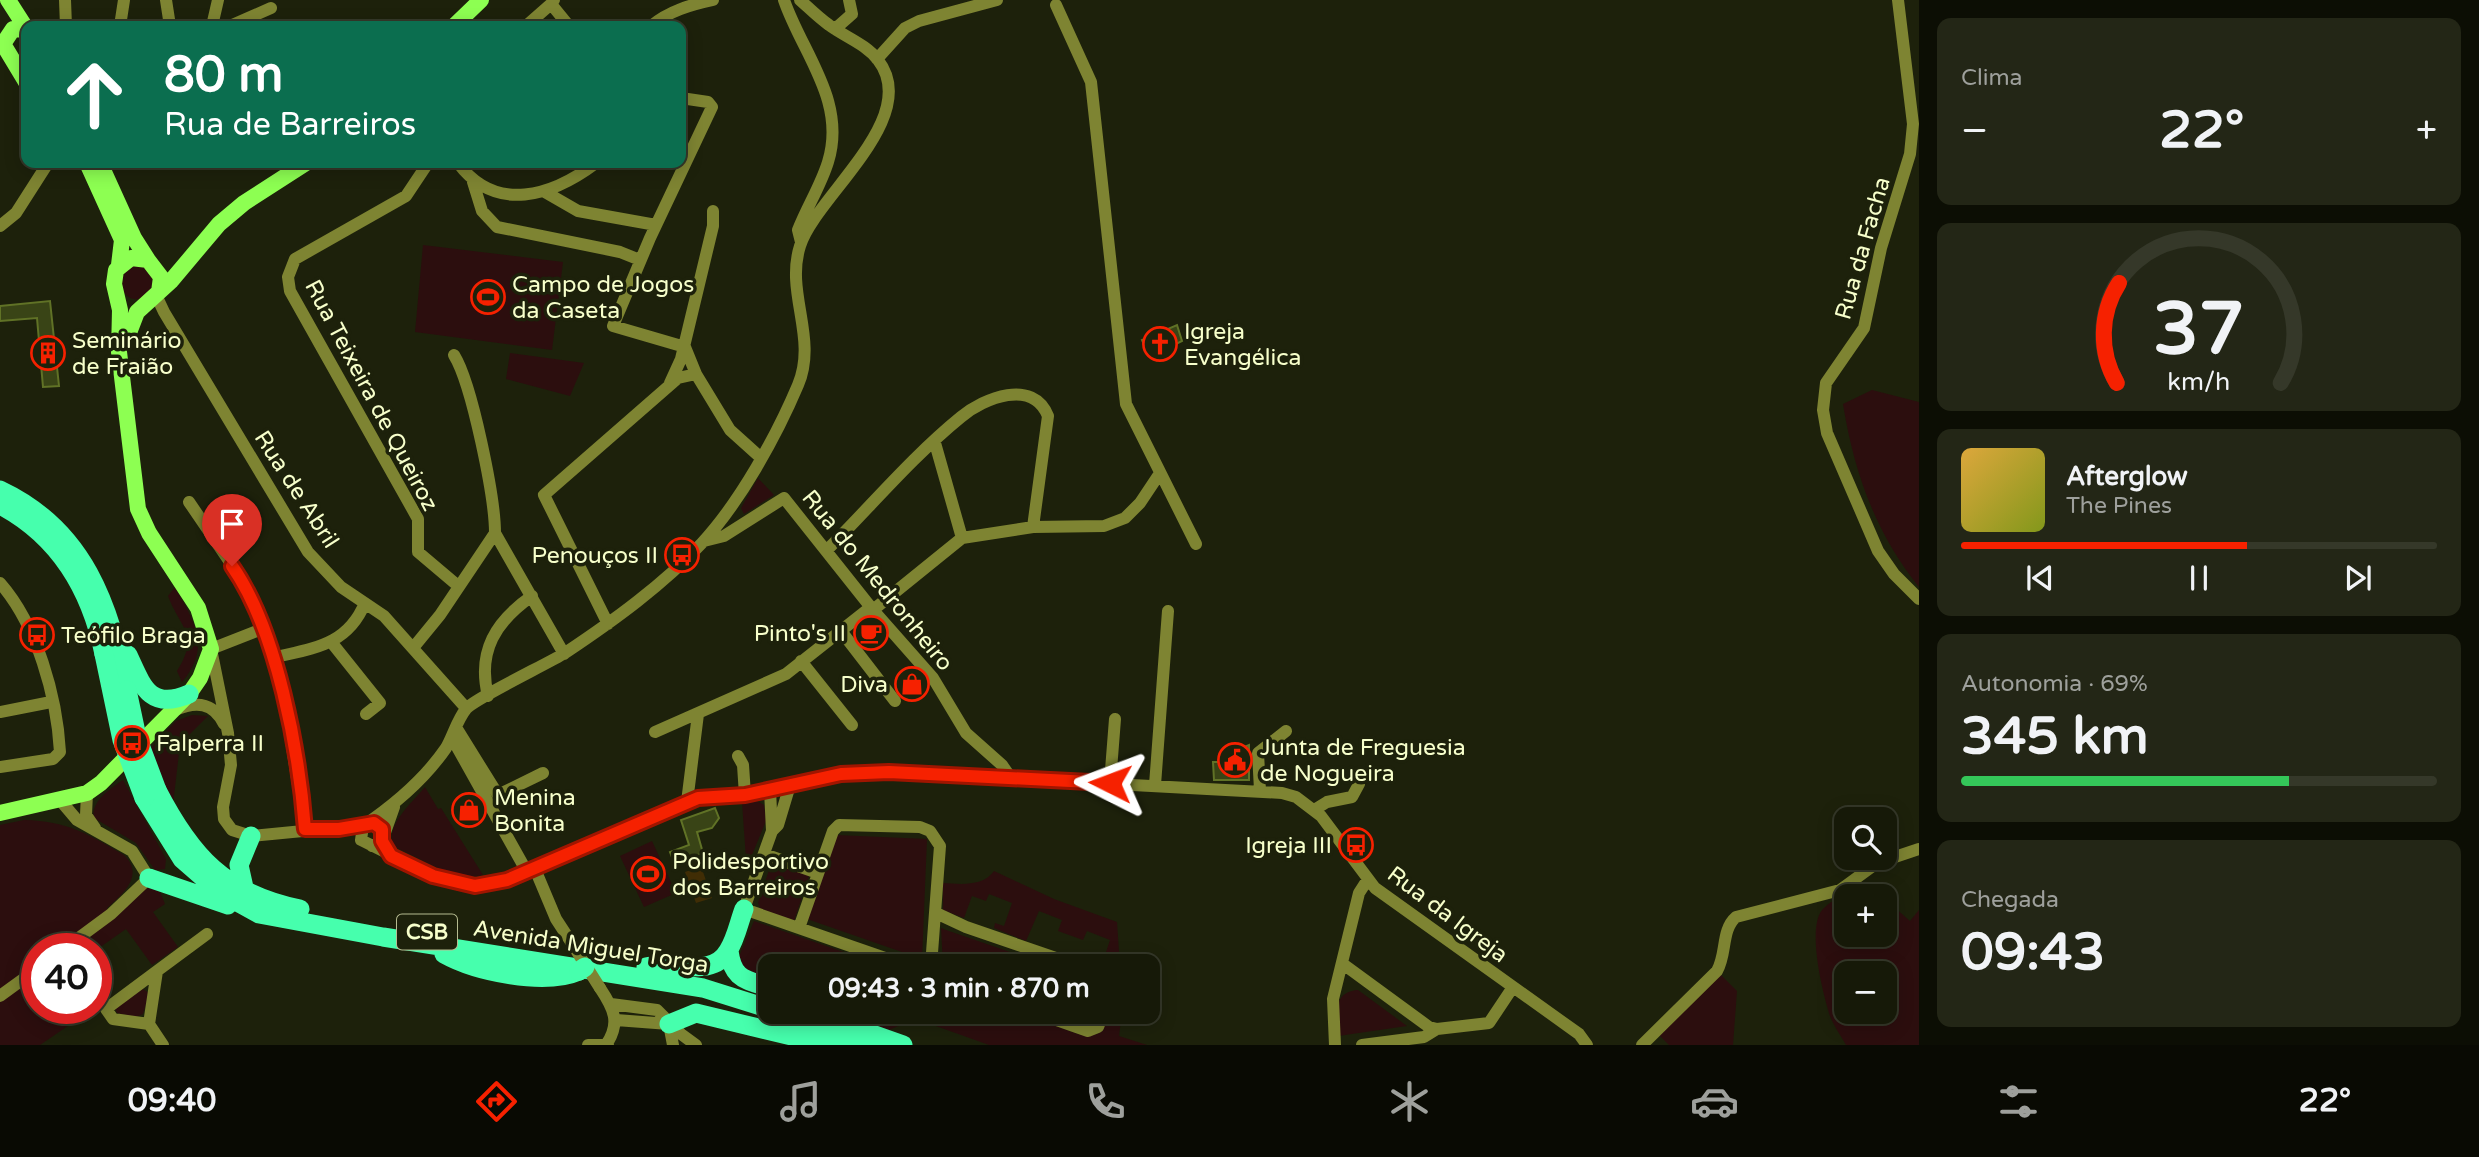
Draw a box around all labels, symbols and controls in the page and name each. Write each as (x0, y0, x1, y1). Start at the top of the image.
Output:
text: 80 m (164, 46, 283, 105)
icon: ahead (49, 49, 140, 140)
text: Clima (1961, 64, 2022, 92)
text: 22° (2159, 99, 2244, 162)
text: Rua de Barreiros (164, 106, 416, 144)
text: − (1961, 108, 1988, 154)
text: + (2416, 108, 2437, 154)
street label: Rua da Facha (1829, 174, 1897, 323)
place label: Campo de Jogos da Caseta (512, 271, 694, 325)
street label: Rua Teixeira de Queiroz (298, 275, 444, 516)
sports icon: Campo de Jogos da Caseta (469, 278, 507, 316)
text: 37 (2153, 287, 2245, 375)
place label: Igreja Evangélica (1184, 318, 1301, 372)
church icon: Igreja Evangélica (1141, 325, 1179, 363)
place label: Seminário de Fraião (72, 327, 181, 381)
building icon: Seminário de Fraião (29, 334, 67, 372)
text: km/h (2168, 367, 2230, 397)
street label: Rua de Abril (248, 425, 345, 554)
text: Afterglow (2066, 461, 2188, 492)
street label: Rua do Medronheiro (796, 484, 959, 677)
text: The Pines (2066, 492, 2172, 520)
pin (202, 494, 262, 566)
icon: arrive (213, 505, 251, 543)
bus stop icon: Penouços II (663, 536, 701, 574)
place label: Penouços II (532, 542, 658, 570)
icon: previous (2021, 559, 2059, 597)
icon: pause (2180, 559, 2218, 597)
icon: next (2339, 559, 2377, 597)
cafe icon: Pinto's II (852, 614, 890, 652)
bus stop icon: Teófilo Braga (18, 616, 56, 654)
place label: Pinto's II (754, 620, 846, 648)
place label: Teófilo Braga (61, 622, 206, 650)
shop icon: Diva (893, 665, 931, 703)
text: Autonomia · 69% (1961, 670, 2148, 698)
place label: Diva (840, 671, 888, 699)
text: 345 km (1961, 705, 2149, 768)
bus stop icon: Falperra II (113, 724, 151, 762)
place label: Falperra II (156, 730, 264, 758)
place label: Junta de Freguesia de Nogueira (1260, 734, 1466, 788)
public building icon: Junta de Freguesia de Nogueira (1216, 741, 1254, 779)
position arrow (1073, 746, 1147, 820)
place label: Menina Bonita (494, 784, 576, 838)
shop icon: Menina Bonita (450, 791, 488, 829)
map controls (1834, 807, 1897, 1024)
button: search (1834, 807, 1897, 870)
bus stop icon: Igreja III (1337, 826, 1375, 864)
place label: Igreja III (1245, 832, 1332, 860)
place label: Polidesportivo dos Barreiros (672, 848, 829, 902)
sports icon: Polidesportivo dos Barreiros (629, 855, 667, 893)
street label: Rua da Igreja (1382, 860, 1513, 969)
button: + (1834, 884, 1897, 947)
text: Chegada (1961, 886, 2059, 914)
road number: CSB (397, 914, 457, 950)
street label: Avenida Miguel Torga (471, 915, 711, 979)
text: 09:43 (1961, 921, 2105, 984)
speed limit sign: 40 (21, 933, 112, 1024)
button: − (1834, 961, 1897, 1024)
text: 09:43 · 3 min · 870 m (828, 973, 1090, 1004)
icon: directions (472, 1077, 521, 1126)
icon: music (776, 1077, 825, 1126)
icon: phone (1081, 1077, 1130, 1126)
icon: climate (1385, 1077, 1434, 1126)
icon: car (1690, 1077, 1739, 1126)
icon: filters (1994, 1077, 2043, 1126)
text: 09:40 (128, 1082, 216, 1120)
text: 22° (2299, 1082, 2351, 1120)

